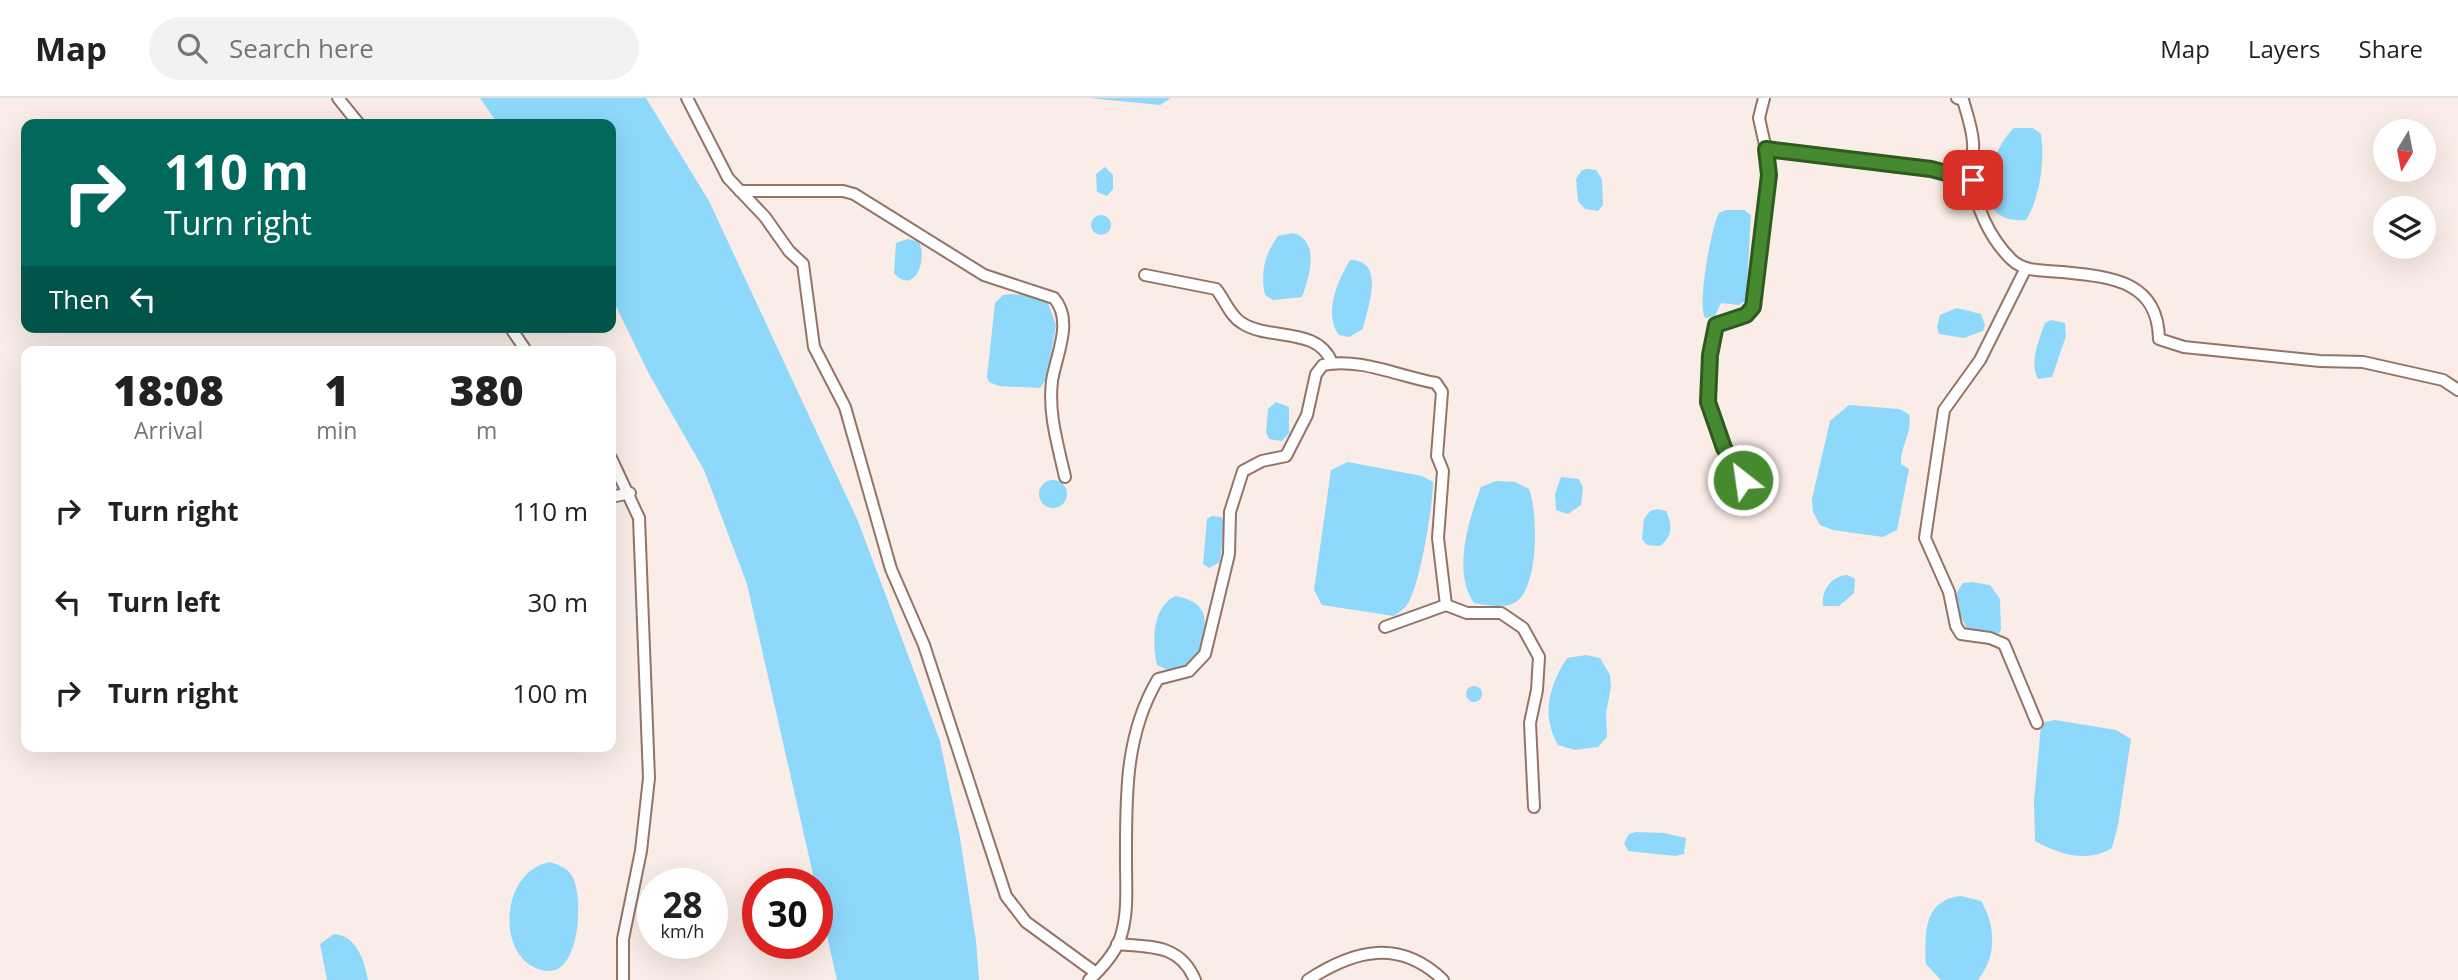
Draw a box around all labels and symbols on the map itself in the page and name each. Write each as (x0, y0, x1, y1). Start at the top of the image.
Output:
north arrow (2373, 119, 2436, 182)
pin (1943, 150, 2003, 210)
position arrow (1706, 443, 1780, 517)
speed limit sign: 30 (742, 868, 833, 959)

